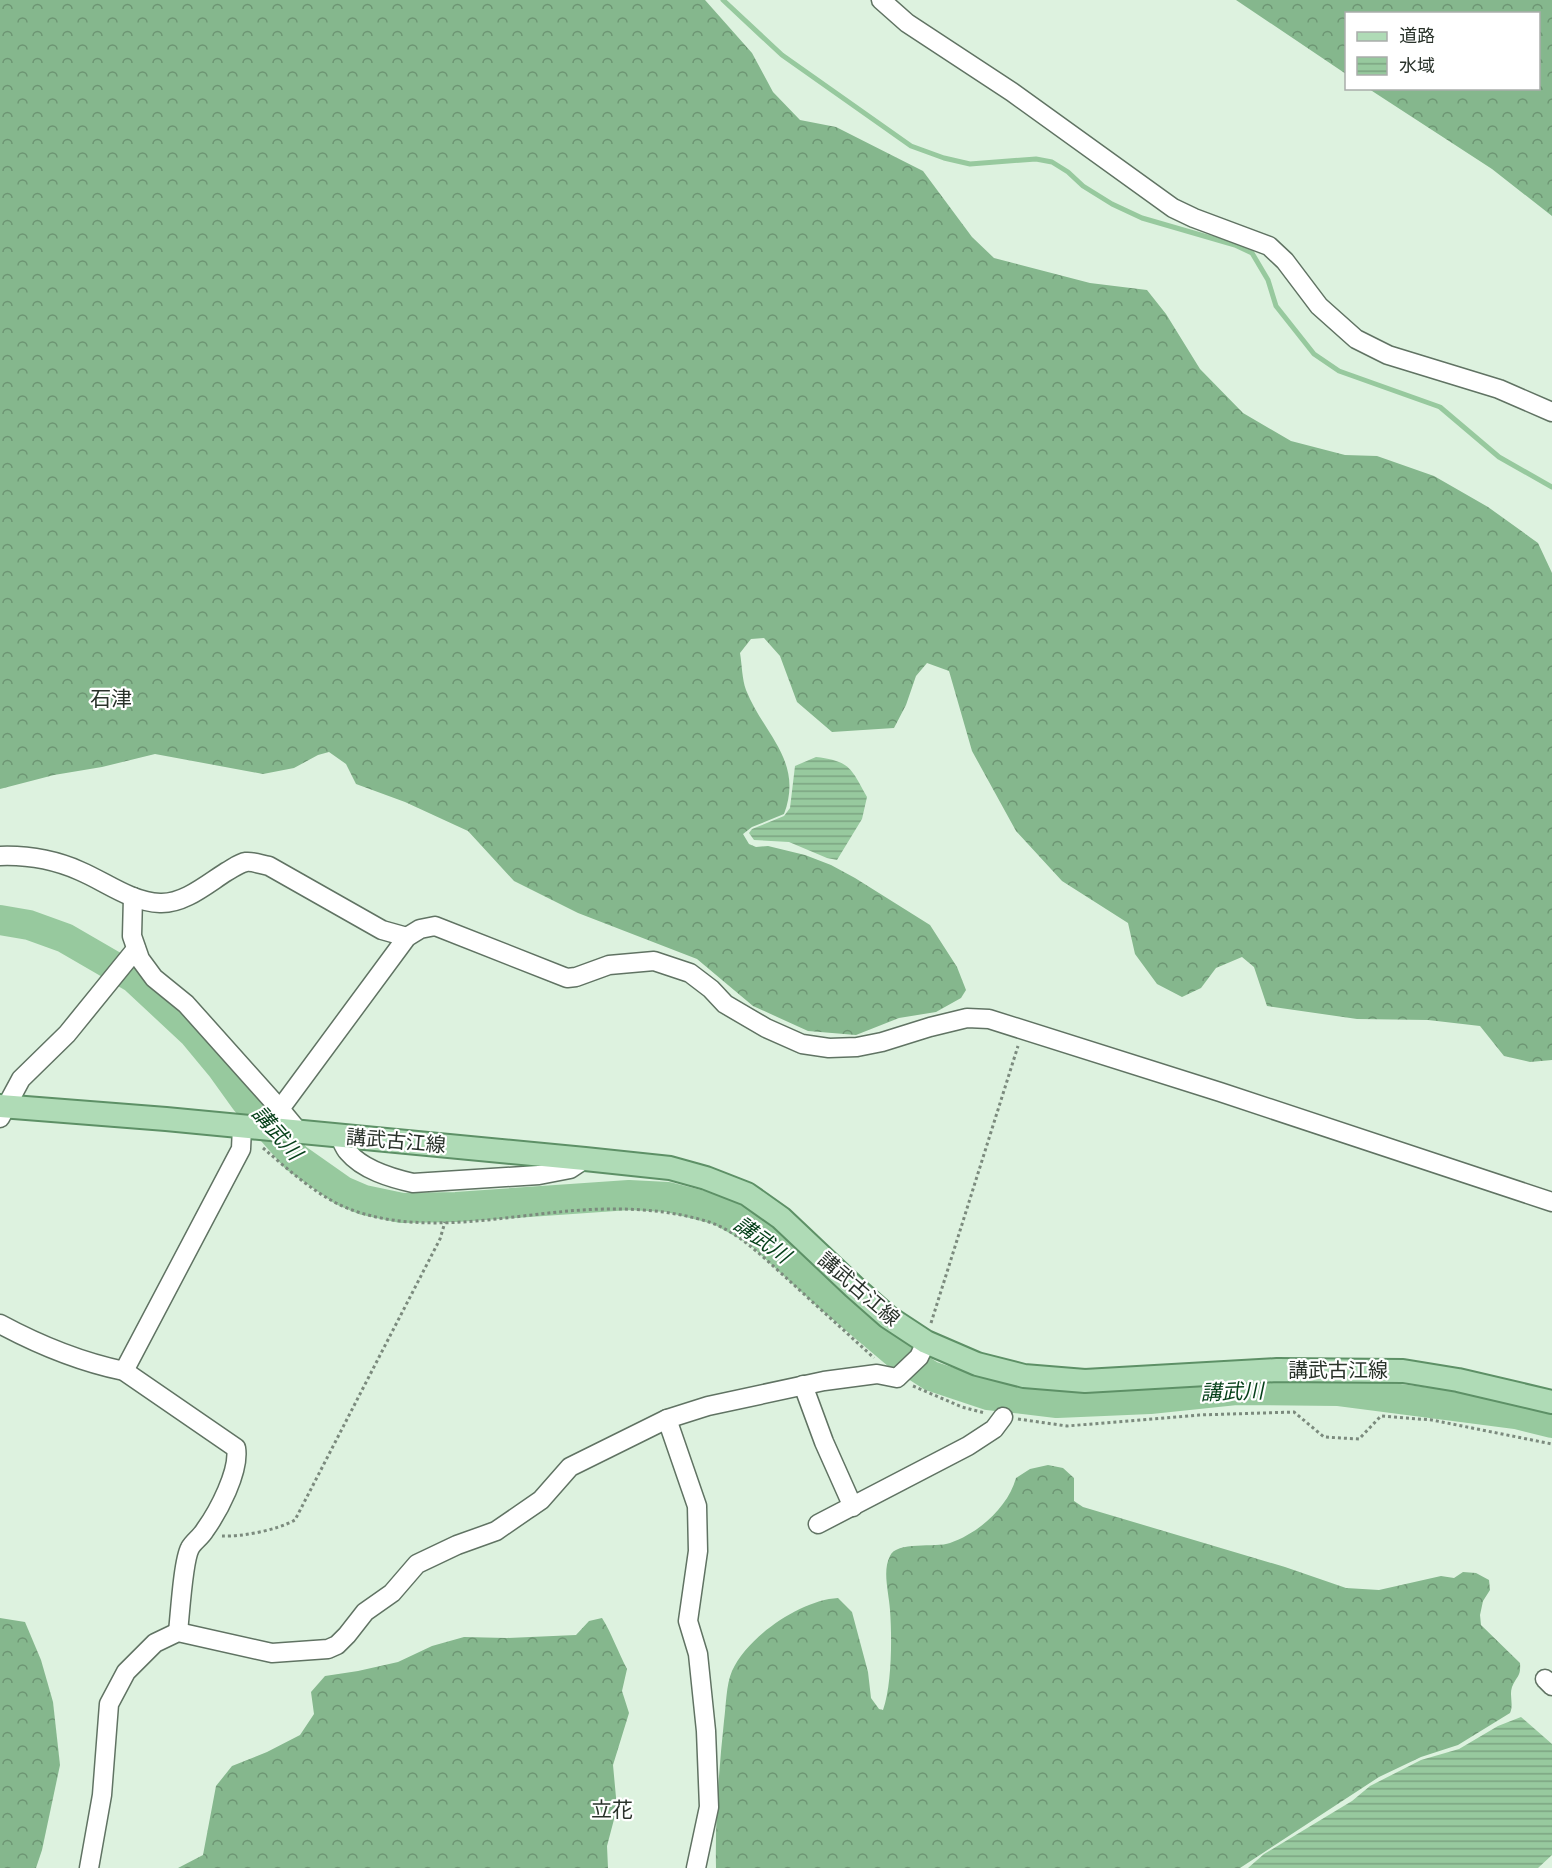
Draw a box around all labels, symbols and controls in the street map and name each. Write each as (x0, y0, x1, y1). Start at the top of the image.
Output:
legend (1345, 12, 1540, 90)
text: 道路 (1399, 21, 1435, 48)
text: 水域 (1399, 51, 1435, 78)
district label: 石津 (90, 681, 132, 712)
water label: 講武川 (247, 1097, 313, 1167)
street label: 講武古江線 (345, 1120, 447, 1158)
water label: 講武川 (729, 1207, 800, 1270)
street label: 講武古江線 (813, 1243, 908, 1332)
street label: 講武古江線 (1288, 1353, 1388, 1383)
water label: 講武川 (1200, 1373, 1266, 1406)
district label: 立花 (591, 1792, 633, 1823)

